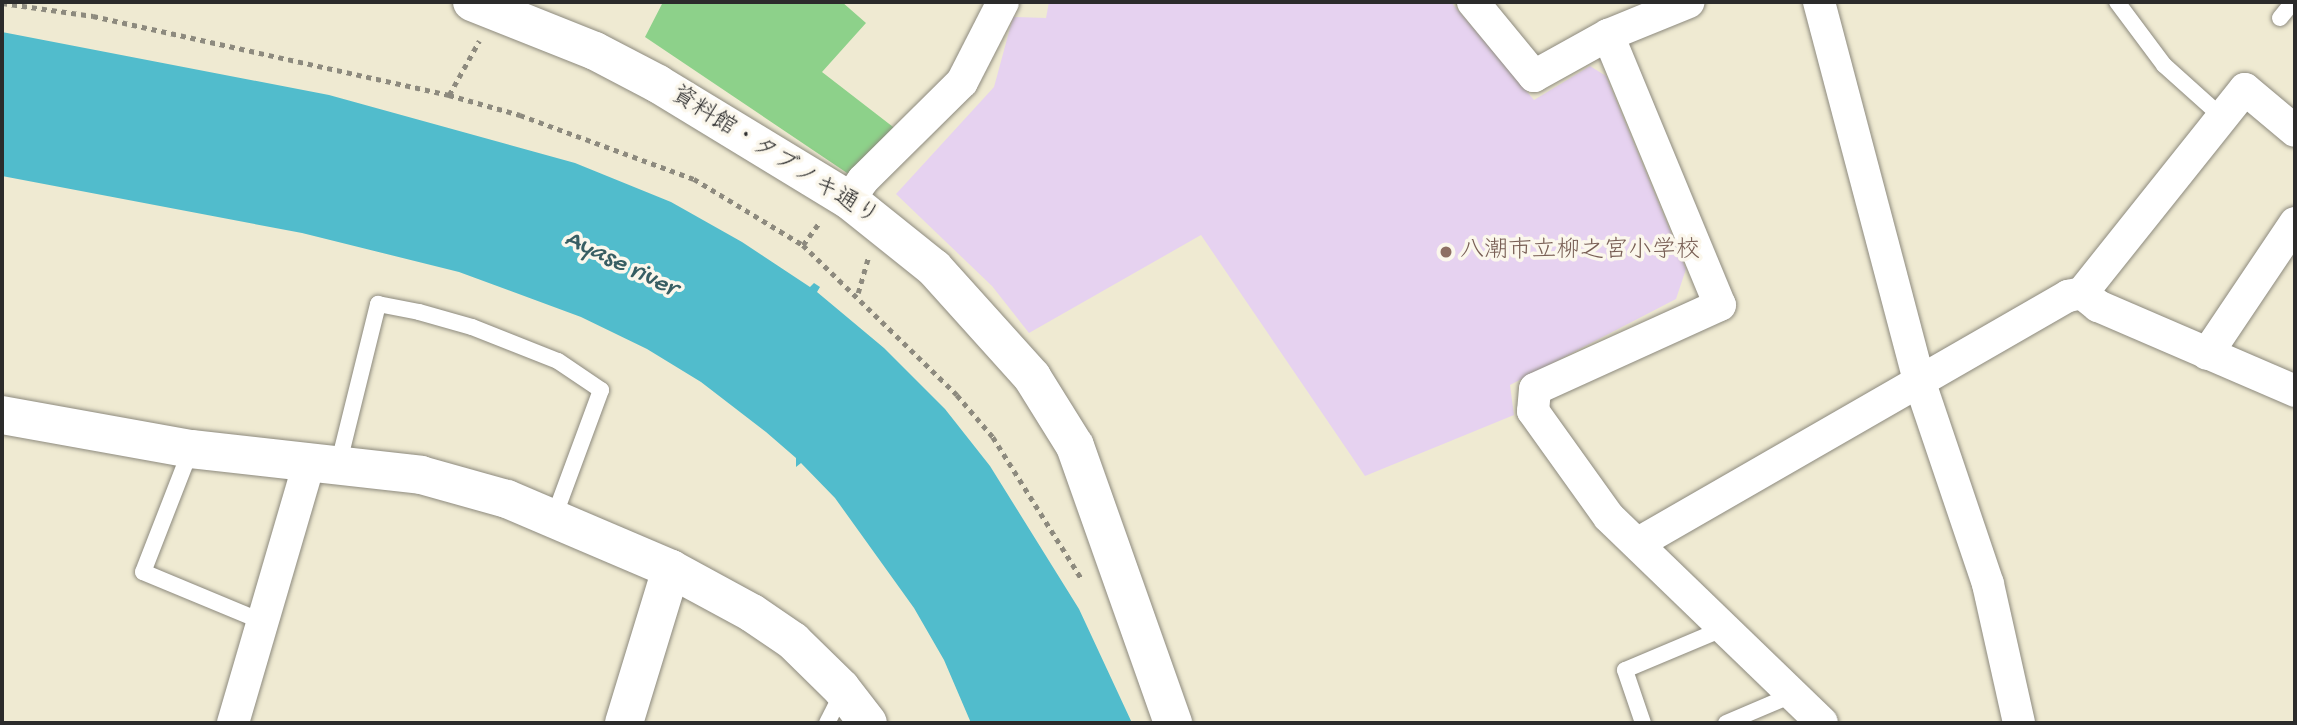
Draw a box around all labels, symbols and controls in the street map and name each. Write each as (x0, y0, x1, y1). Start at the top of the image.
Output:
street label: 資料館・タブノキ通り (665, 81, 883, 233)
water label: Ayase river (559, 225, 681, 305)
place label: 八潮市立柳之宮小学校 (1460, 238, 1700, 266)
marker: 八潮市立柳之宮小学校 (1438, 244, 1454, 260)

